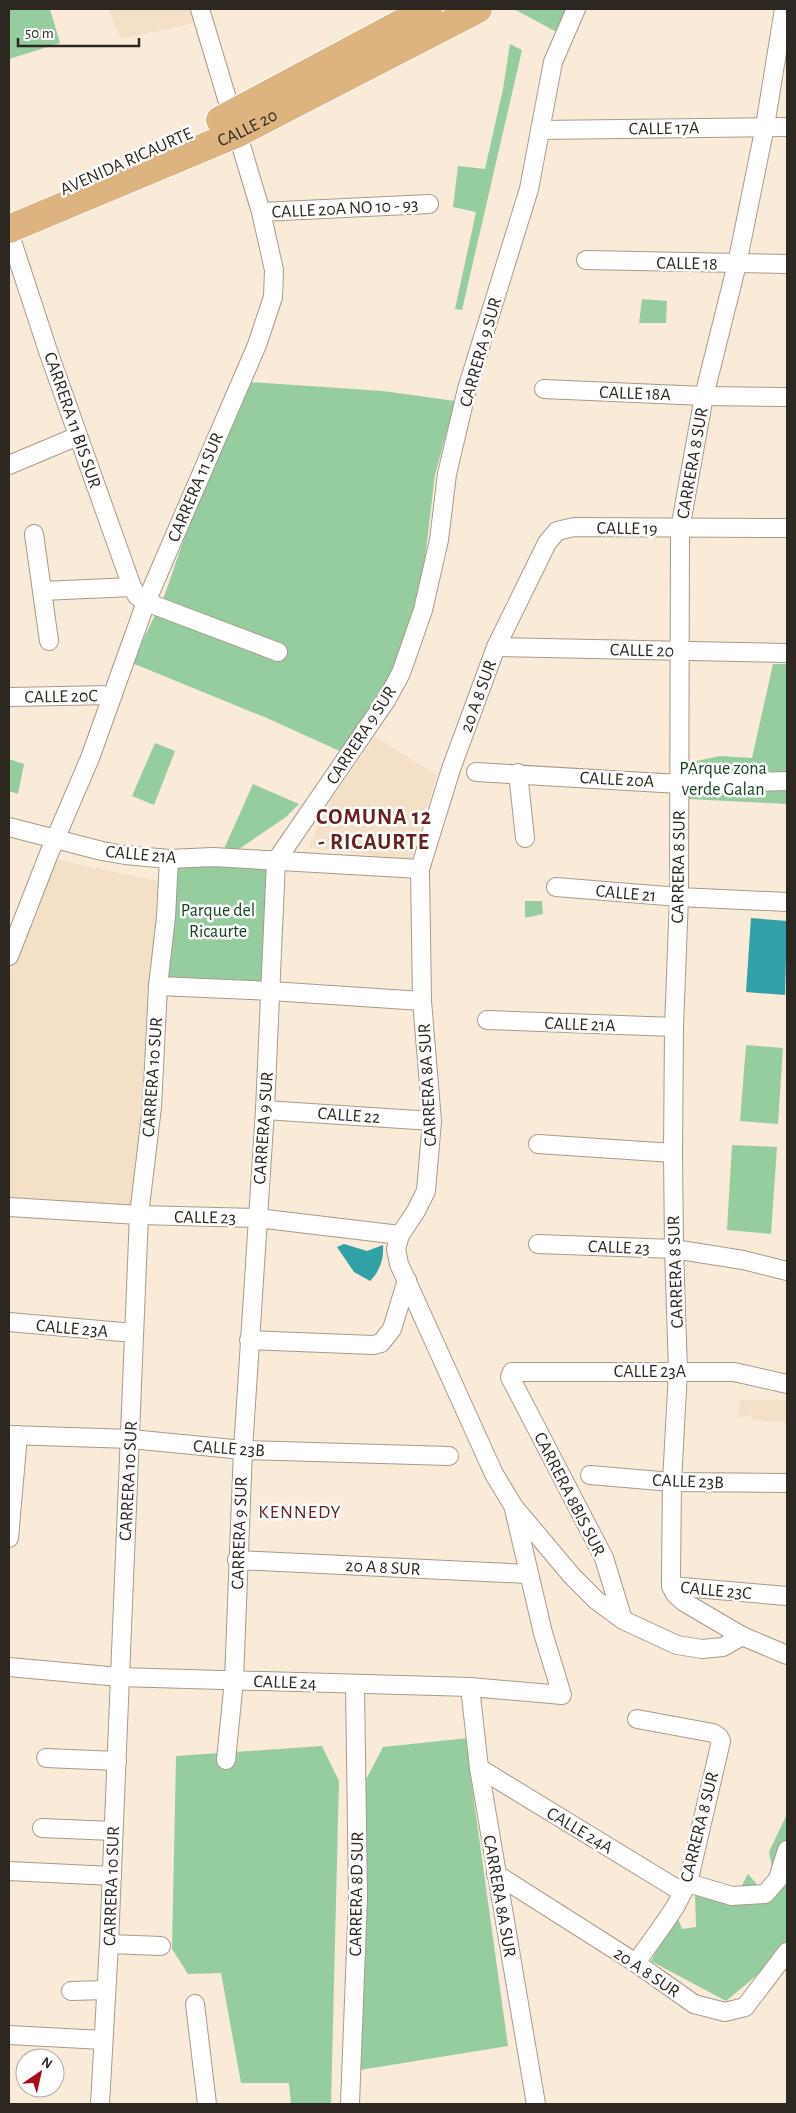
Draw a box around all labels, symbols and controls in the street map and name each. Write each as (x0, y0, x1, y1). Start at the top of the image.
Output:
scale bar (18, 15, 139, 47)
text: 50 m (25, 26, 54, 41)
street label: CALLE 20 (215, 106, 281, 150)
street label: CALLE 17A (629, 119, 700, 139)
street label: AVENIDA RICAURTE (58, 125, 196, 199)
street label: CALLE 20A NO 10 - 93 (271, 196, 419, 222)
street label: CALLE 18 (656, 254, 718, 274)
street label: CARRERA 9 SUR (457, 295, 505, 409)
street label: CARRERA 11 BIS SUR (40, 350, 104, 491)
street label: CALLE 18A (599, 384, 672, 404)
street label: CARRERA 8 SUR (674, 406, 712, 520)
street label: CARRERA 11 SUR (165, 430, 227, 545)
street label: CALLE 19 (596, 519, 658, 539)
street label: CALLE 20 (610, 641, 674, 661)
street label: 20 A 8 SUR (458, 658, 500, 735)
street label: CARRERA 9 SUR (324, 683, 400, 788)
street label: CALLE 20C (24, 687, 98, 707)
park label: PArque zona verde Galan (679, 760, 767, 799)
street label: CALLE 20A (579, 769, 655, 791)
district label: COMUNA 12 - RICAURTE (316, 806, 432, 853)
street label: CARRERA 8 SUR (669, 810, 689, 924)
street label: CALLE 21A (105, 843, 178, 867)
street label: CALLE 21 (595, 882, 657, 906)
park label: Parque del Ricaurte (181, 902, 255, 941)
street label: CALLE 21A (544, 1015, 616, 1035)
street label: CARRERA 10 SUR (140, 1016, 166, 1138)
street label: CARRERA 8A SUR (416, 1023, 440, 1147)
street label: CARRERA 9 SUR (251, 1071, 277, 1185)
street label: CALLE 22 (317, 1105, 381, 1127)
street label: CALLE 23 (174, 1208, 236, 1228)
street label: CARRERA 8 SUR (665, 1215, 687, 1329)
street label: CALLE 23 (588, 1238, 650, 1258)
street label: CALLE 23A (35, 1317, 109, 1341)
street label: CALLE 23A (614, 1363, 687, 1381)
street label: CARRERA 10 SUR (117, 1421, 141, 1542)
street label: CARRERA 8BIS SUR (530, 1430, 608, 1559)
street label: CALLE 23B (193, 1438, 265, 1460)
street label: CALLE 23B (652, 1472, 724, 1492)
street label: CARRERA 9 SUR (229, 1476, 251, 1590)
district label: KENNEDY (258, 1503, 342, 1522)
street label: 20 A 8 SUR (345, 1557, 421, 1579)
street label: CALLE 23C (680, 1579, 752, 1603)
street label: CALLE 24 (253, 1673, 317, 1693)
street label: CARRERA 8 SUR (678, 1770, 722, 1884)
street label: CALLE 24A (543, 1804, 616, 1858)
street label: CARRERA 10 SUR (101, 1826, 123, 1946)
street label: CARRERA 8D SUR (347, 1832, 367, 1957)
street label: CARRERA 8A SUR (479, 1834, 519, 1959)
street label: 20 A 8 SUR (610, 1944, 683, 2001)
north arrow (15, 2048, 65, 2098)
text: N (39, 2055, 55, 2072)

